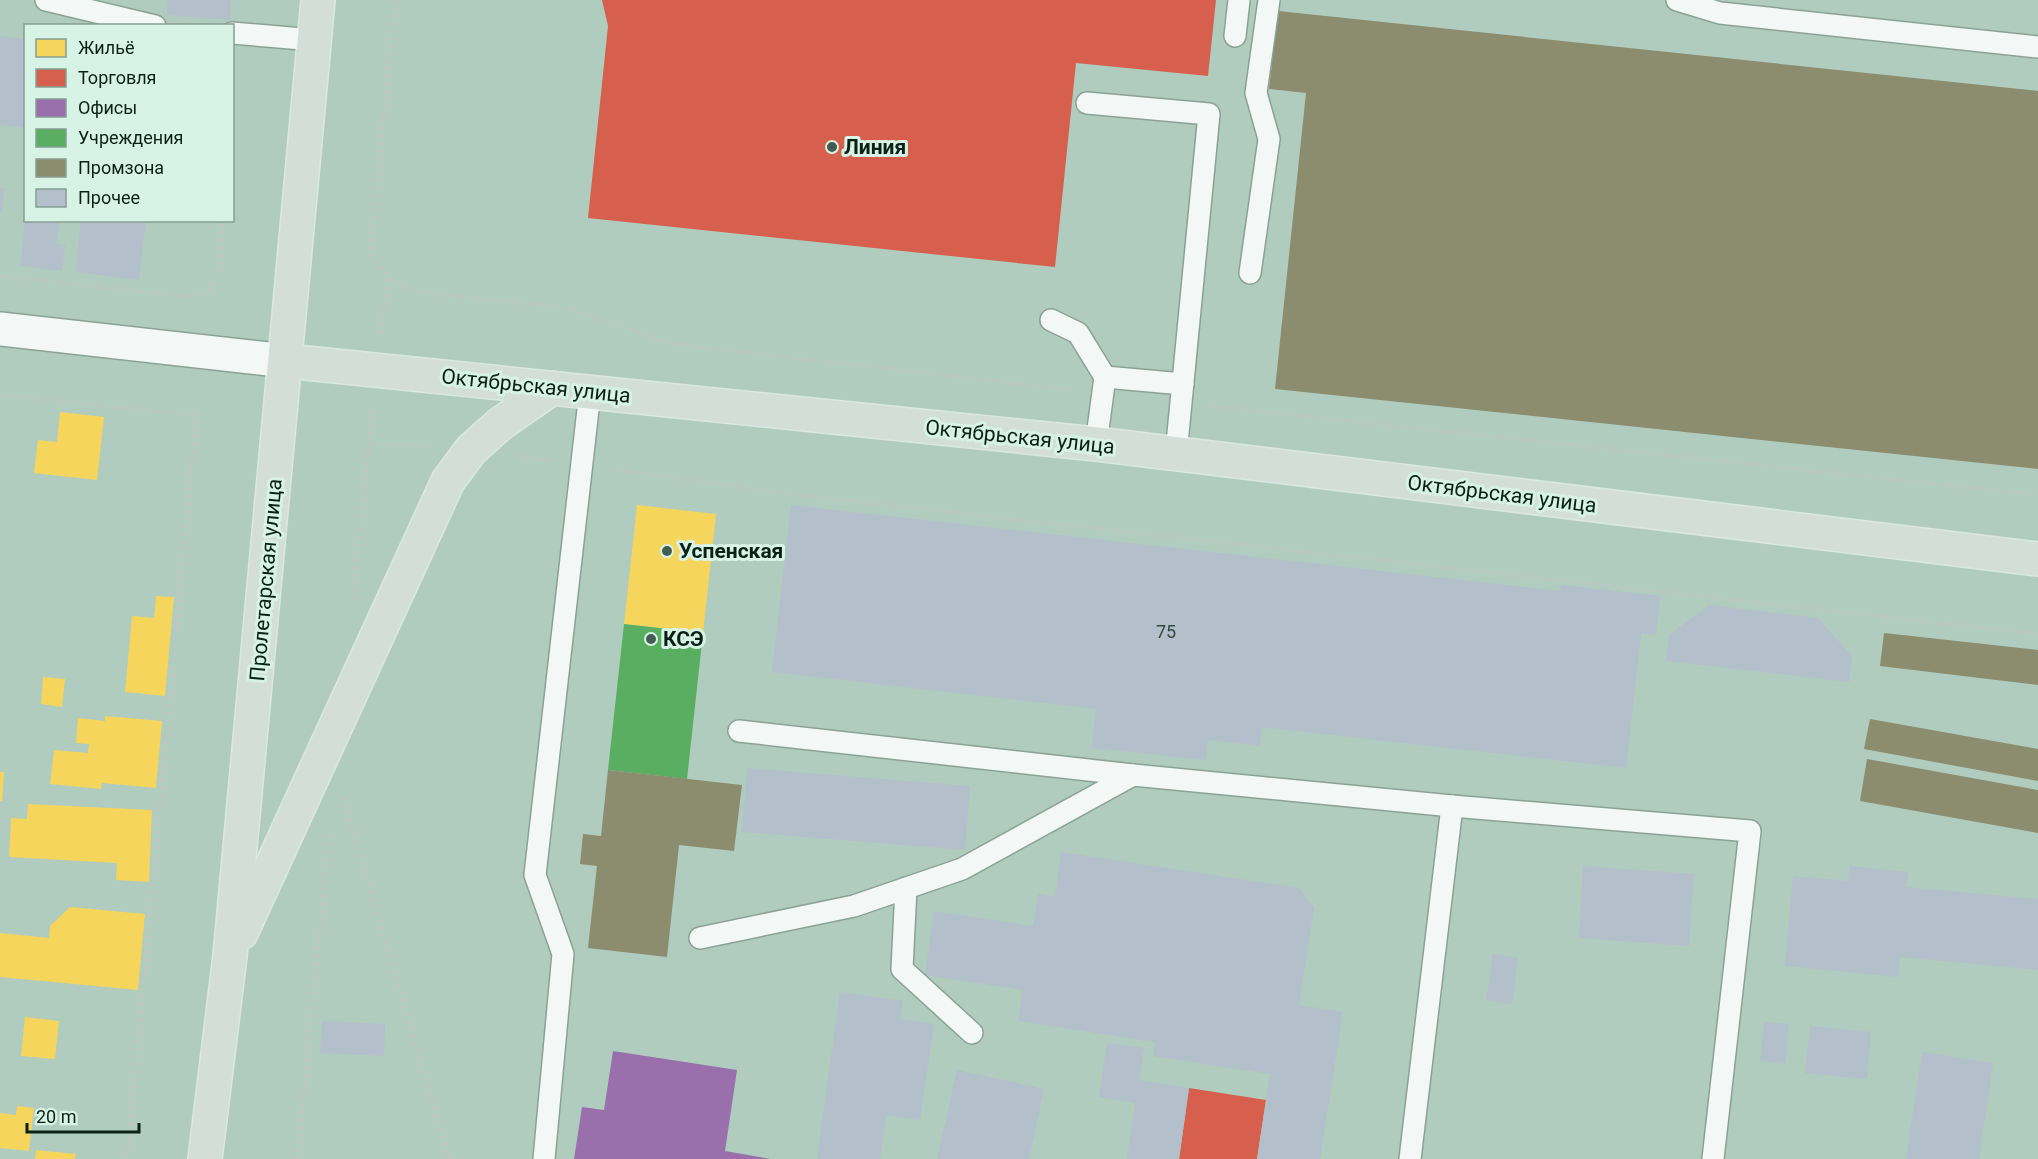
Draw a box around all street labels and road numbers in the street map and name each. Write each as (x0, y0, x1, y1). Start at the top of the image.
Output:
street label: Октябрьская улица (440, 364, 632, 408)
street label: Октябрьская улица (924, 415, 1116, 459)
street label: Октябрьская улица (1406, 470, 1598, 518)
street label: Пролетарская улица (245, 478, 287, 682)

